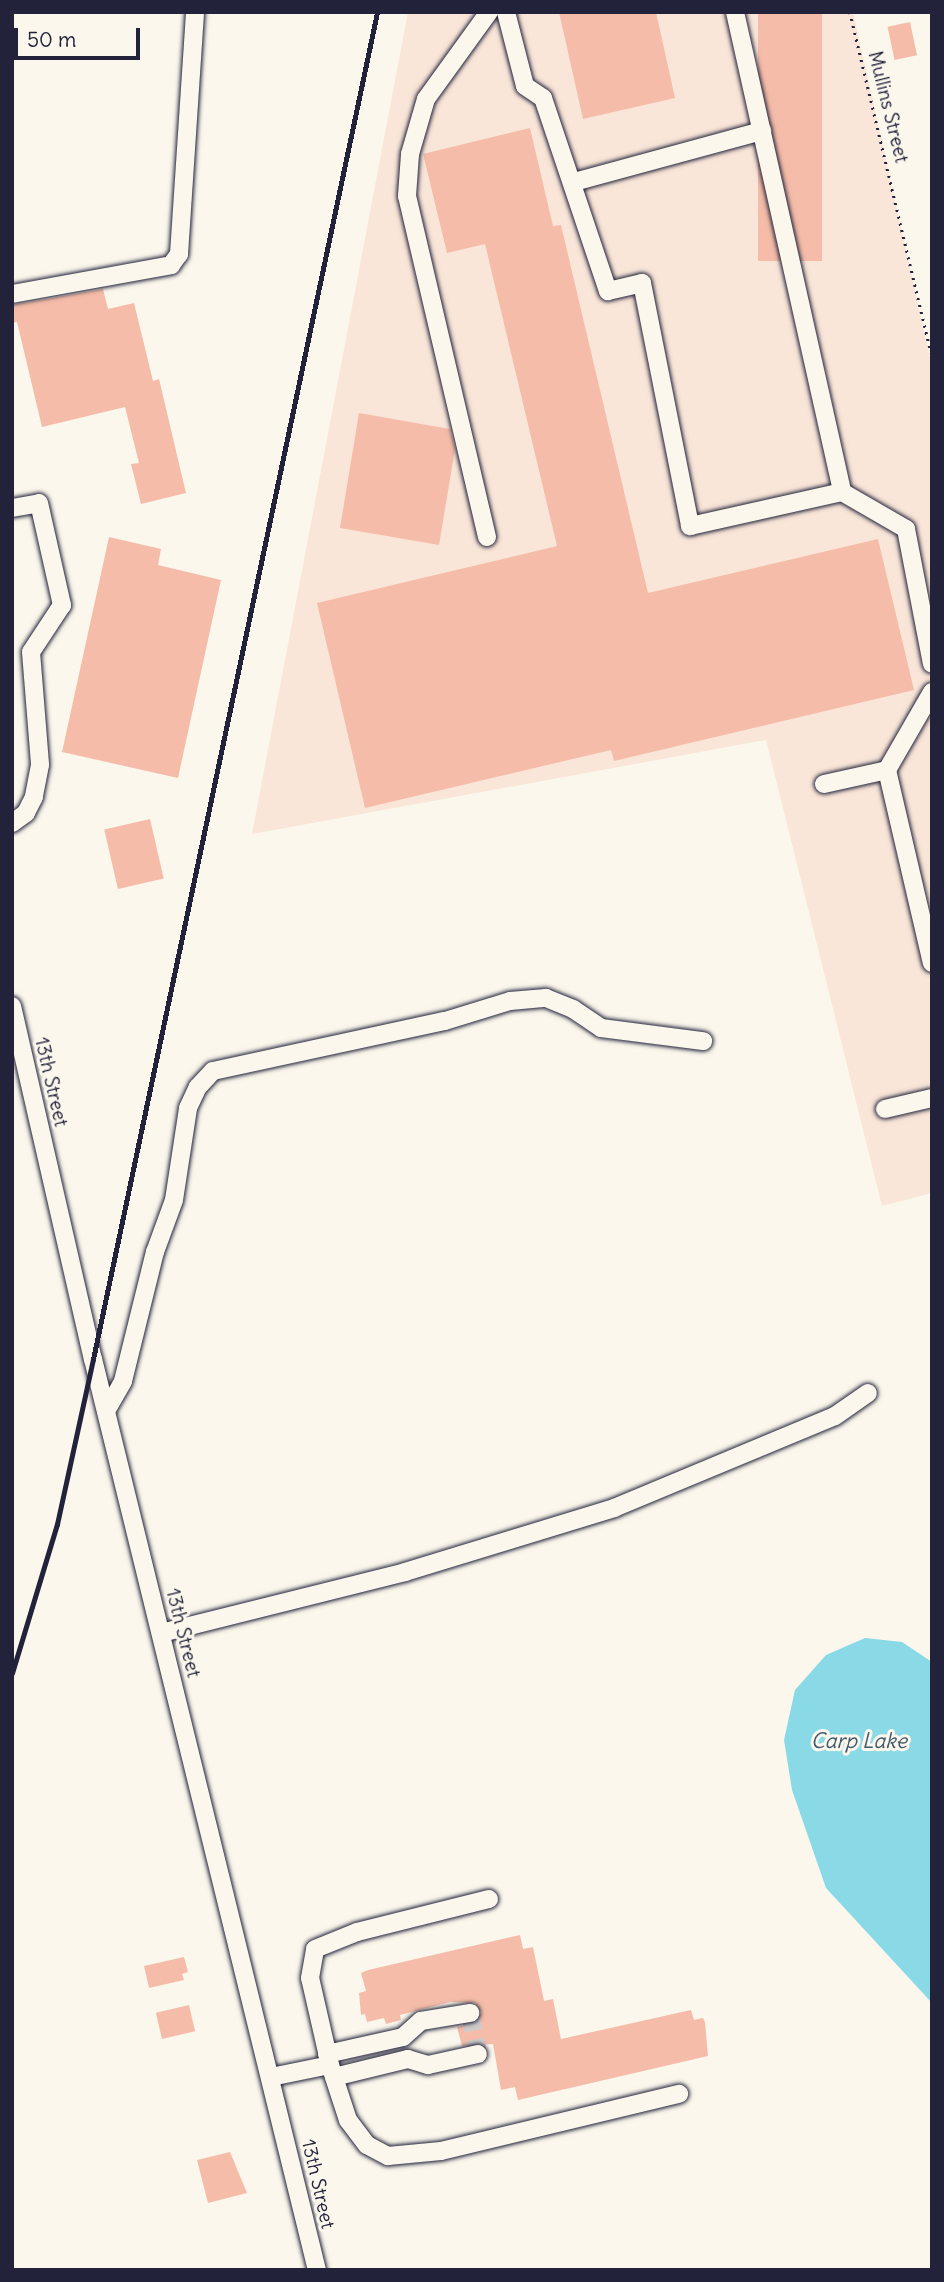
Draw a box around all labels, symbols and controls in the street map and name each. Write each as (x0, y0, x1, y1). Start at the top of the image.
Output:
scale bar (18, 14, 144, 58)
text: 50 m (27, 26, 76, 53)
street label: Mullins Street (863, 49, 913, 165)
street label: 13th Street (30, 1035, 72, 1129)
street label: 13th Street (161, 1586, 205, 1680)
water label: Carp Lake (811, 1728, 907, 1754)
street label: 13th Street (297, 2137, 339, 2231)

